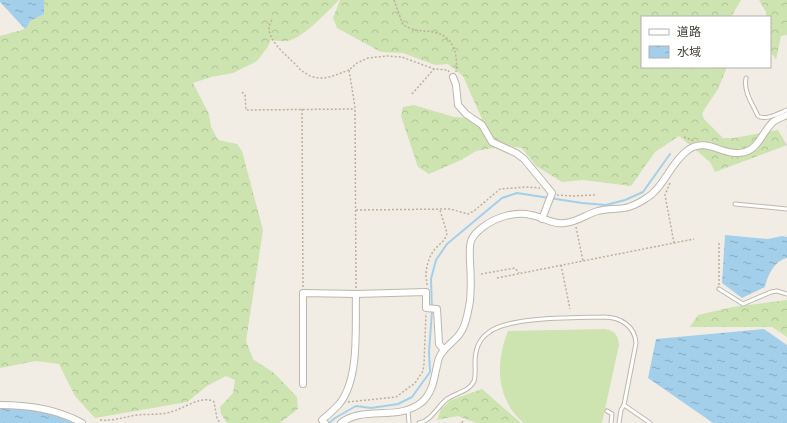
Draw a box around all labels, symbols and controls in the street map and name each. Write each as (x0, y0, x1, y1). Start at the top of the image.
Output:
legend (641, 16, 771, 68)
text: 道路 (677, 23, 701, 40)
text: 水域 (677, 43, 701, 60)

